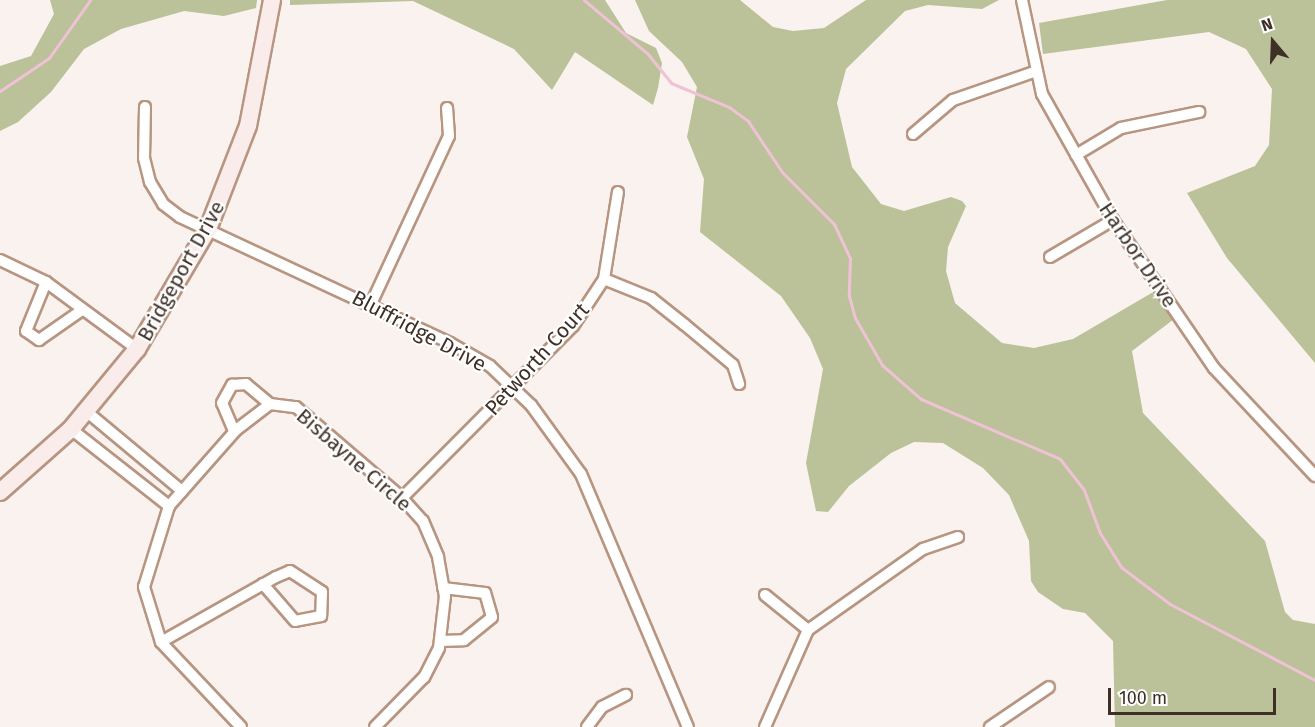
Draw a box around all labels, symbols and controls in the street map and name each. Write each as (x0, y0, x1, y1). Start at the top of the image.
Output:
north arrow (1243, 12, 1303, 72)
text: N (1259, 14, 1275, 35)
street label: Bridgeport Drive (132, 196, 230, 346)
street label: Harbor Drive (1094, 198, 1182, 312)
street label: Bluffridge Drive (347, 285, 491, 377)
street label: Petworth Court (480, 297, 594, 421)
street label: Bisbayne Circle (291, 403, 417, 517)
scale bar (1111, 676, 1279, 714)
text: 100 m (1119, 687, 1167, 709)

